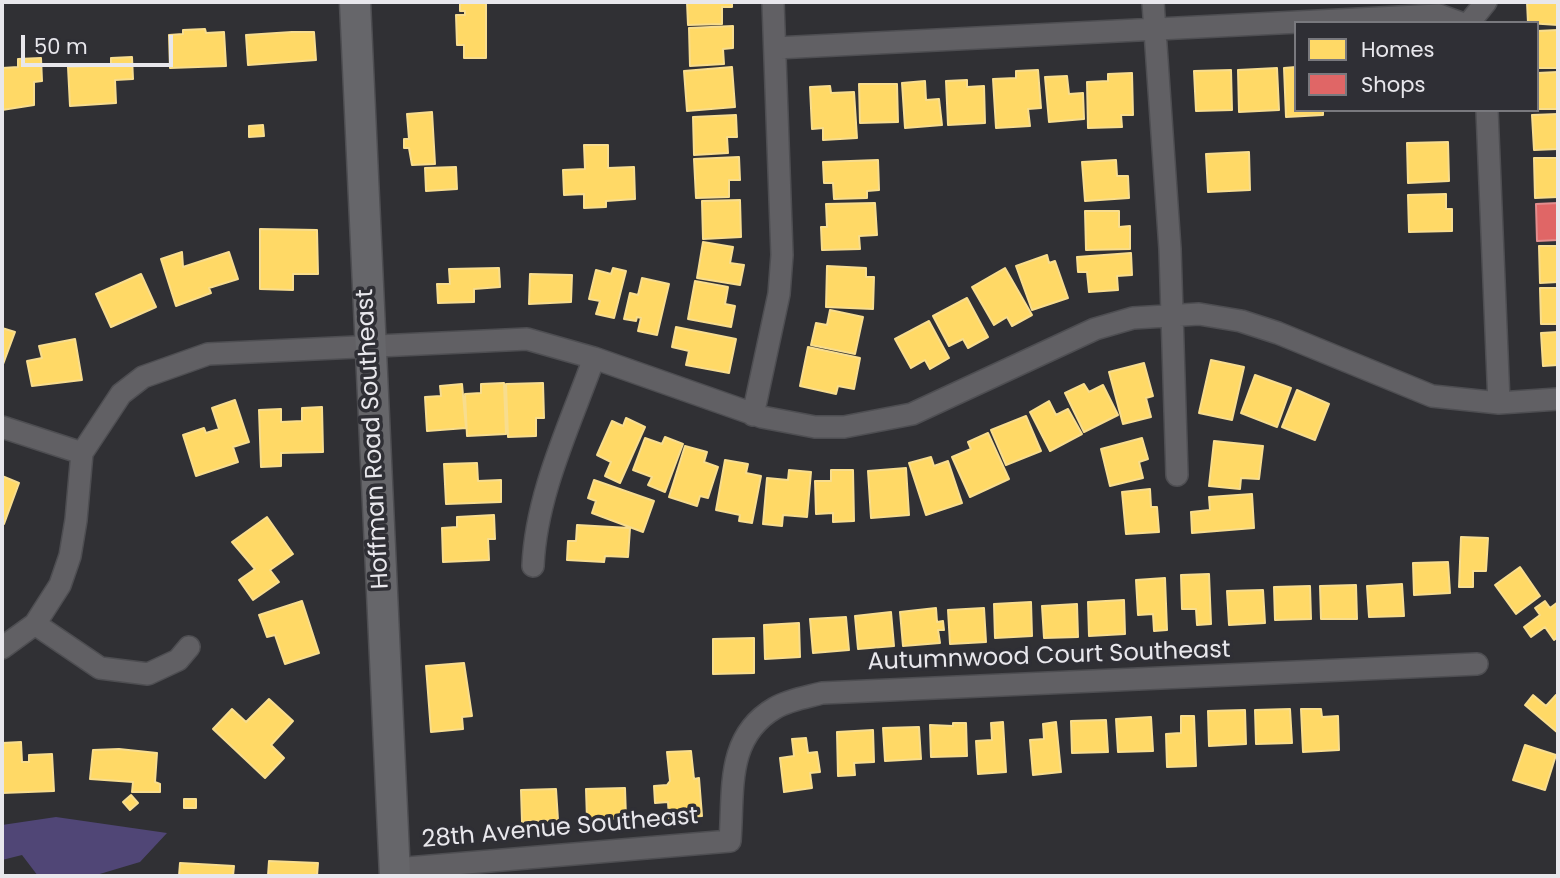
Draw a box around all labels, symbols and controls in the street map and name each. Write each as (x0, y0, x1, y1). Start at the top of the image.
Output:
scale bar (24, 21, 177, 65)
legend (1294, 21, 1539, 112)
text: 50 m (34, 32, 88, 61)
text: Homes (1361, 35, 1435, 64)
text: Shops (1361, 70, 1425, 99)
street label: Hoffman Road Southeast (352, 288, 396, 590)
street label: Autumnwood Court Southeast (867, 636, 1231, 678)
street label: 28th Avenue Southeast (421, 803, 699, 855)

